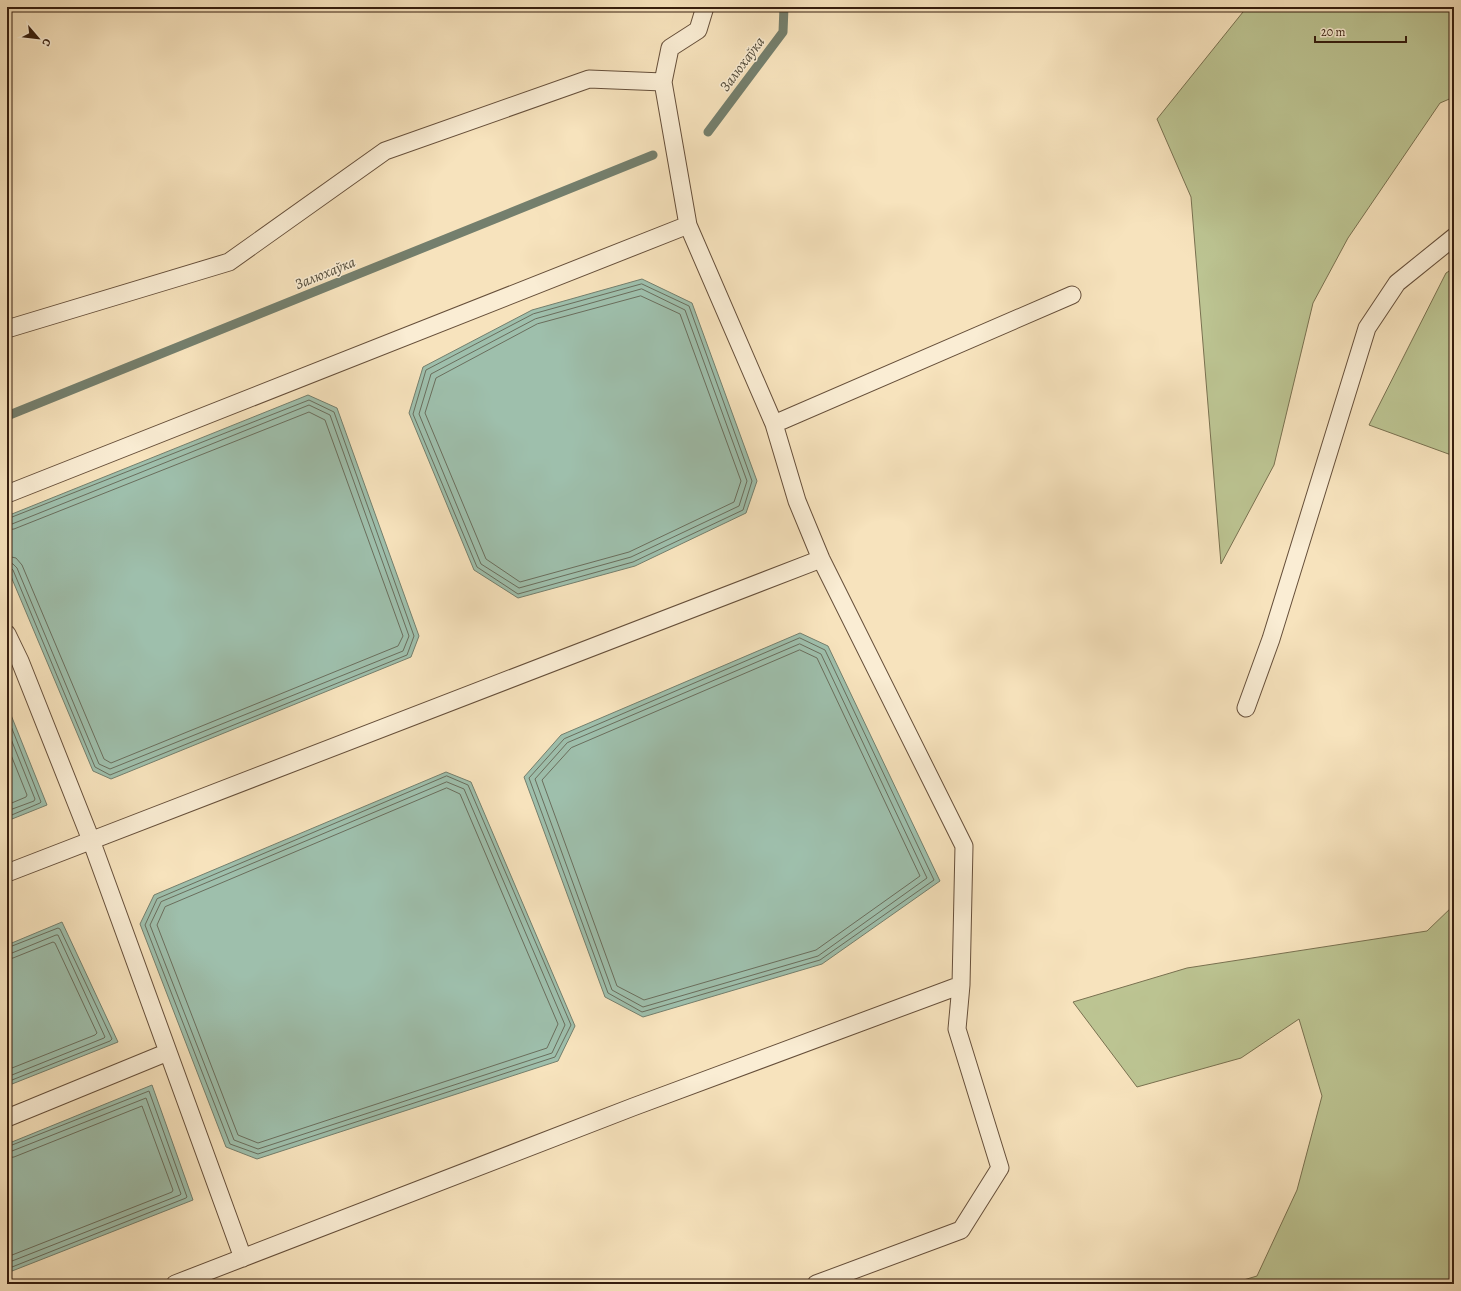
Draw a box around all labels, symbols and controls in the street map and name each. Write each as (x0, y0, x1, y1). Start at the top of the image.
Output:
north arrow (18, 18, 58, 58)
scale bar (1315, 18, 1406, 44)
text: 20 m (1321, 24, 1345, 40)
water label: Залюхаўка (715, 32, 769, 96)
text: С (38, 36, 55, 49)
water label: Залюхаўка (292, 252, 358, 294)

